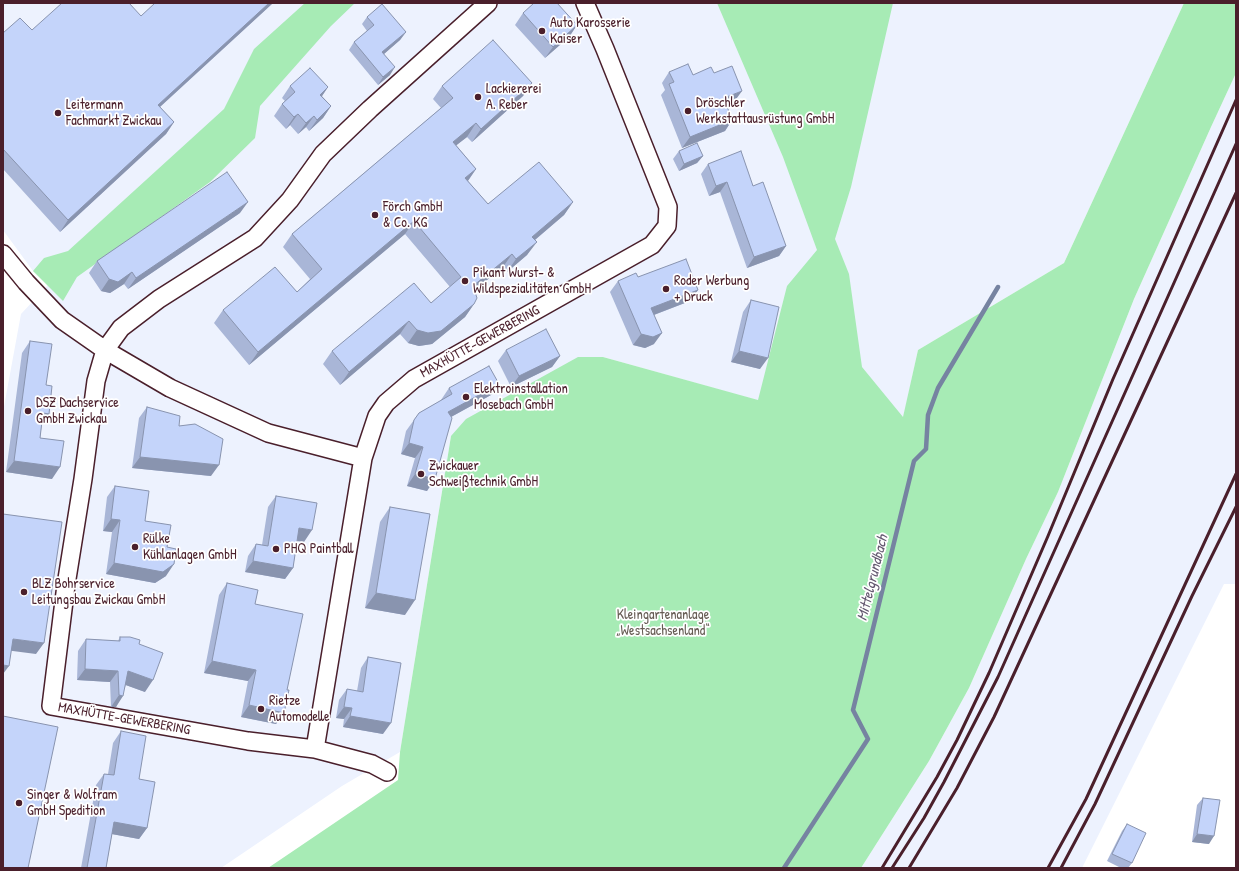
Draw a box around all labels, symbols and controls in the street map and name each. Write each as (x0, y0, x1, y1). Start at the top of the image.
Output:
place label: Auto Karosserie Kaiser (550, 15, 630, 48)
marker: Auto Karosserie Kaiser (537, 26, 547, 36)
place label: Lackiererei A. Reber (486, 81, 542, 114)
marker: Lackiererei A. Reber (473, 92, 483, 102)
place label: Dröschler Werkstattausrüstung GmbH (696, 95, 834, 128)
place label: Leitermann Fachmarkt Zwickau (66, 97, 161, 130)
marker: Dröschler Werkstattausrüstung GmbH (683, 106, 693, 116)
marker: Leitermann Fachmarkt Zwickau (53, 108, 63, 118)
place label: Förch GmbH & Co. KG (383, 199, 442, 232)
marker: Förch GmbH & Co. KG (370, 210, 380, 220)
place label: Pikant Wurst- & Wildspezialitäten GmbH (473, 265, 591, 298)
place label: Roder Werbung + Druck (674, 273, 749, 306)
marker: Pikant Wurst- & Wildspezialitäten GmbH (460, 276, 470, 286)
marker: Roder Werbung + Druck (661, 284, 671, 294)
street label: MAXHÜTTE-GEWERBERING (417, 302, 543, 382)
place label: Elektroinstallation Mosebach GmbH (474, 381, 568, 414)
marker: Elektroinstallation Mosebach GmbH (461, 392, 471, 402)
place label: DSZ Dachservice GmbH Zwickau (36, 395, 119, 428)
marker: DSZ Dachservice GmbH Zwickau (23, 406, 33, 416)
place label: Zwickauer Schweißtechnik GmbH (429, 458, 538, 490)
marker: Zwickauer Schweißtechnik GmbH (416, 469, 426, 479)
place label: Rülke Kühlanlagen GmbH (143, 531, 236, 564)
water label: Mittelgrundbach (854, 533, 892, 623)
place label: PHQ Paintball (284, 541, 353, 557)
marker: Rülke Kühlanlagen GmbH (130, 542, 140, 552)
marker: PHQ Paintball (271, 544, 281, 554)
place label: BLZ Bohrservice Leitungsbau Zwickau GmbH (32, 576, 165, 608)
marker: BLZ Bohrservice Leitungsbau Zwickau GmbH (19, 587, 29, 597)
park label: Kleingartenanlage „Westsachsenland“ (616, 607, 710, 640)
place label: Rietze Automodelle (269, 693, 330, 726)
street label: MAXHÜTTE-GEWERBERING (57, 699, 191, 739)
marker: Rietze Automodelle (256, 704, 266, 714)
place label: Singer & Wolfram GmbH Spedition (27, 787, 117, 820)
marker: Singer & Wolfram GmbH Spedition (14, 798, 24, 808)

